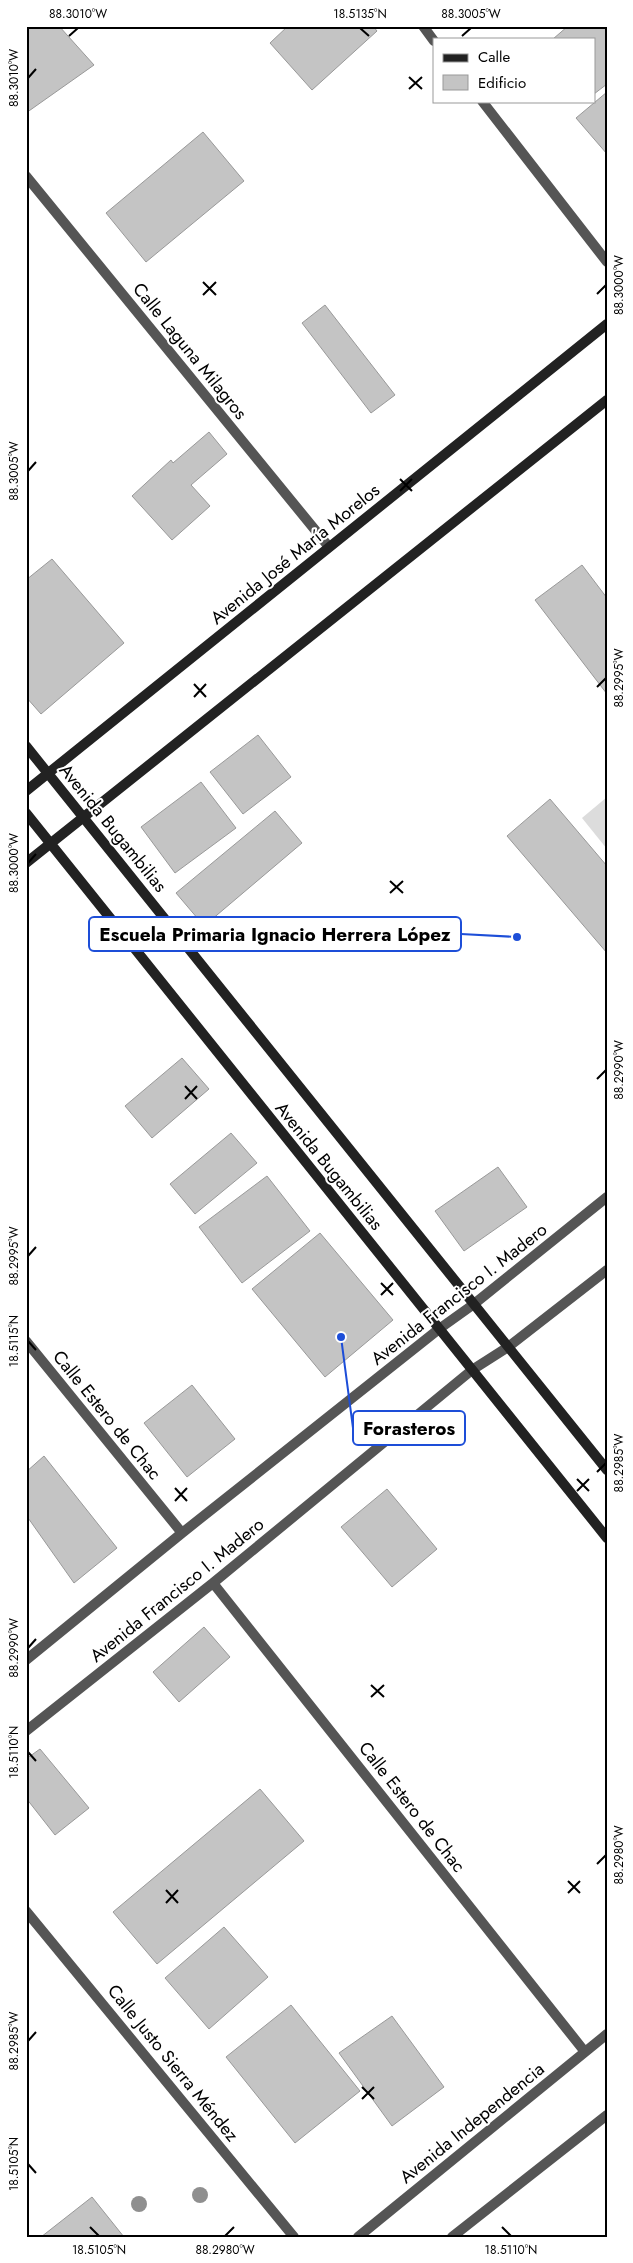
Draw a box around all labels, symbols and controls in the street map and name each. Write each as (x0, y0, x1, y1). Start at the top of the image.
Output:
text: 88.3010°W (49, 5, 107, 23)
text: 18.5135°N (333, 5, 387, 23)
text: 88.3005°W (441, 5, 501, 23)
legend (433, 38, 596, 102)
text: Calle (478, 46, 510, 68)
text: 88.3010°W (5, 49, 23, 107)
text: Edificio (478, 72, 526, 94)
text: 88.3000°W (610, 255, 628, 315)
street label: Calle Laguna Milagros (127, 277, 253, 425)
text: 88.3005°W (5, 441, 23, 501)
street label: Avenida José María Morelos (205, 477, 385, 631)
text: 88.2995°W (610, 648, 628, 708)
street label: Avenida Bugambilias (53, 758, 173, 898)
text: 88.3000°W (5, 833, 23, 893)
callout: Escuela Primaria Ignacio Herrera López (89, 917, 461, 951)
text: Escuela Primaria Ignacio Herrera López (99, 921, 451, 948)
text: 88.2990°W (610, 1040, 628, 1100)
street label: Avenida Bugambilias (269, 1096, 389, 1236)
street label: Avenida Francisco I. Madero (365, 1217, 553, 1371)
text: 88.2995°W (5, 1226, 23, 1286)
text: 18.5115°N (5, 1315, 23, 1367)
street label: Calle Estero de Chac (47, 1345, 167, 1485)
callout: Forasteros (353, 1411, 465, 1445)
text: Forasteros (363, 1415, 455, 1442)
text: 88.2985°W (610, 1433, 628, 1492)
street label: Avenida Francisco I. Madero (84, 1511, 270, 1668)
text: 88.2990°W (5, 1618, 23, 1678)
text: 18.5110°N (5, 1726, 23, 1778)
street label: Calle Estero de Chac (353, 1736, 471, 1878)
text: 88.2980°W (610, 1825, 628, 1885)
street label: Calle Justo Sierra Méndez (101, 1979, 245, 2148)
text: 88.2985°W (5, 2011, 23, 2070)
street label: Avenida Independencia (394, 2056, 550, 2190)
text: 18.5105°N (5, 2137, 23, 2191)
text: 18.5105°N (72, 2241, 126, 2259)
text: 88.2980°W (195, 2241, 255, 2259)
text: 18.5110°N (485, 2241, 537, 2259)

